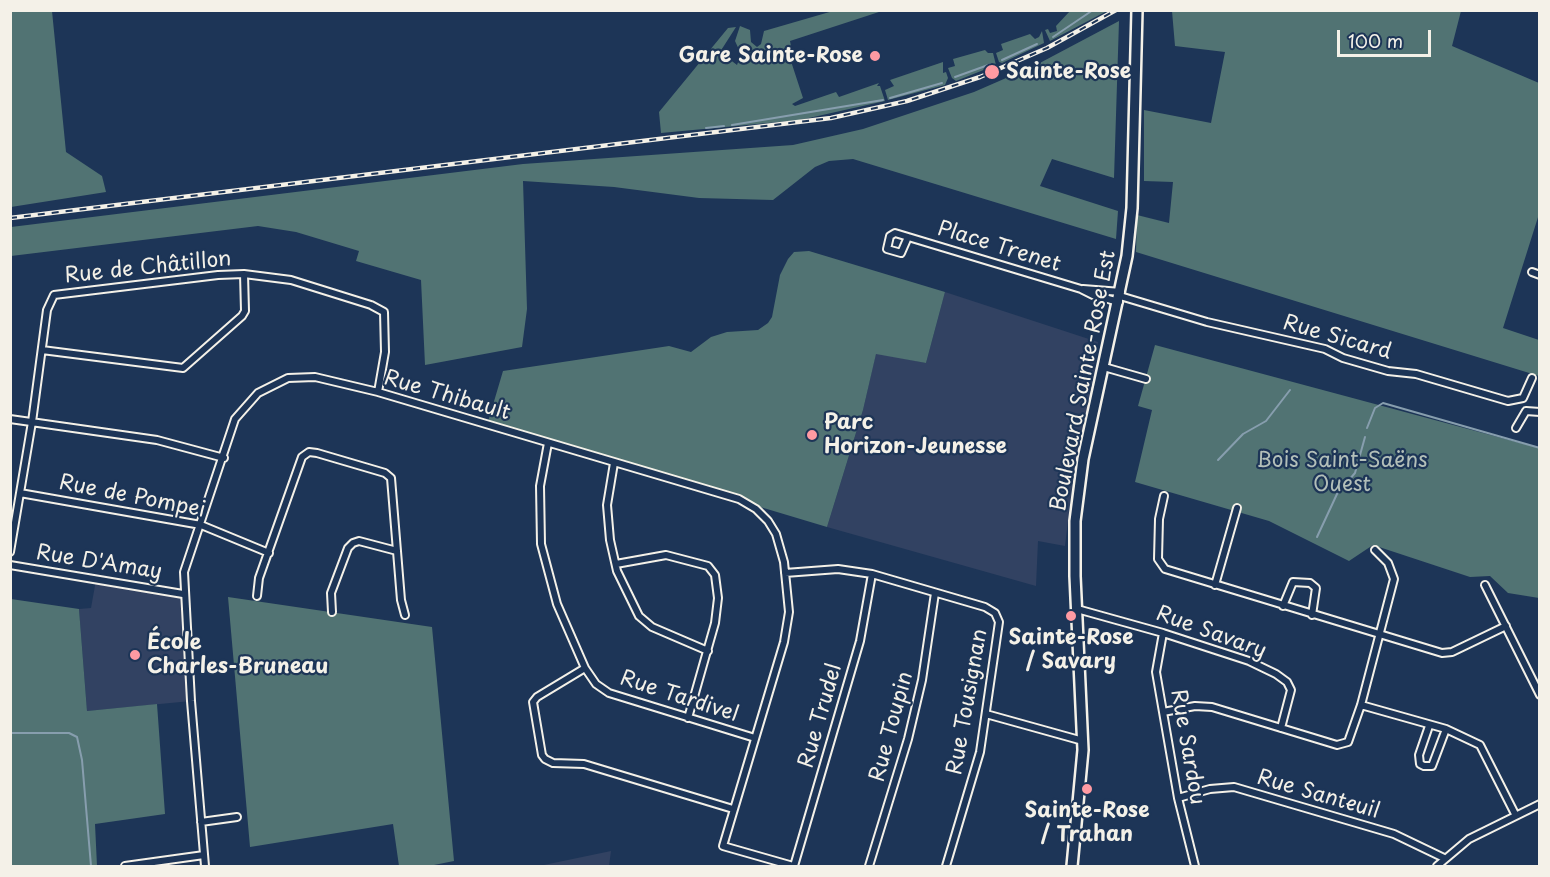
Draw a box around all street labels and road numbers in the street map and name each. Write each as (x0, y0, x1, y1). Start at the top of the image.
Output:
street label: Place Trenet (934, 216, 1064, 278)
street label: Rue de Châtillon (63, 247, 233, 289)
street label: Boulevard Sainte-Rose Est (1046, 248, 1122, 514)
street label: Rue Sicard (1280, 311, 1394, 365)
street label: Rue Thibault (381, 366, 513, 426)
street label: Rue de Pompei (57, 470, 207, 524)
street label: Rue D'Amay (34, 541, 164, 585)
street label: Rue Savary (1152, 601, 1270, 665)
street label: Rue Tousignan (943, 627, 993, 777)
street label: Rue Trudel (794, 661, 848, 771)
street label: Rue Tardivel (617, 666, 741, 728)
street label: Rue Toupin (865, 669, 919, 785)
street label: Rue Sardou (1164, 687, 1210, 807)
street label: Rue Santeuil (1254, 765, 1382, 825)

